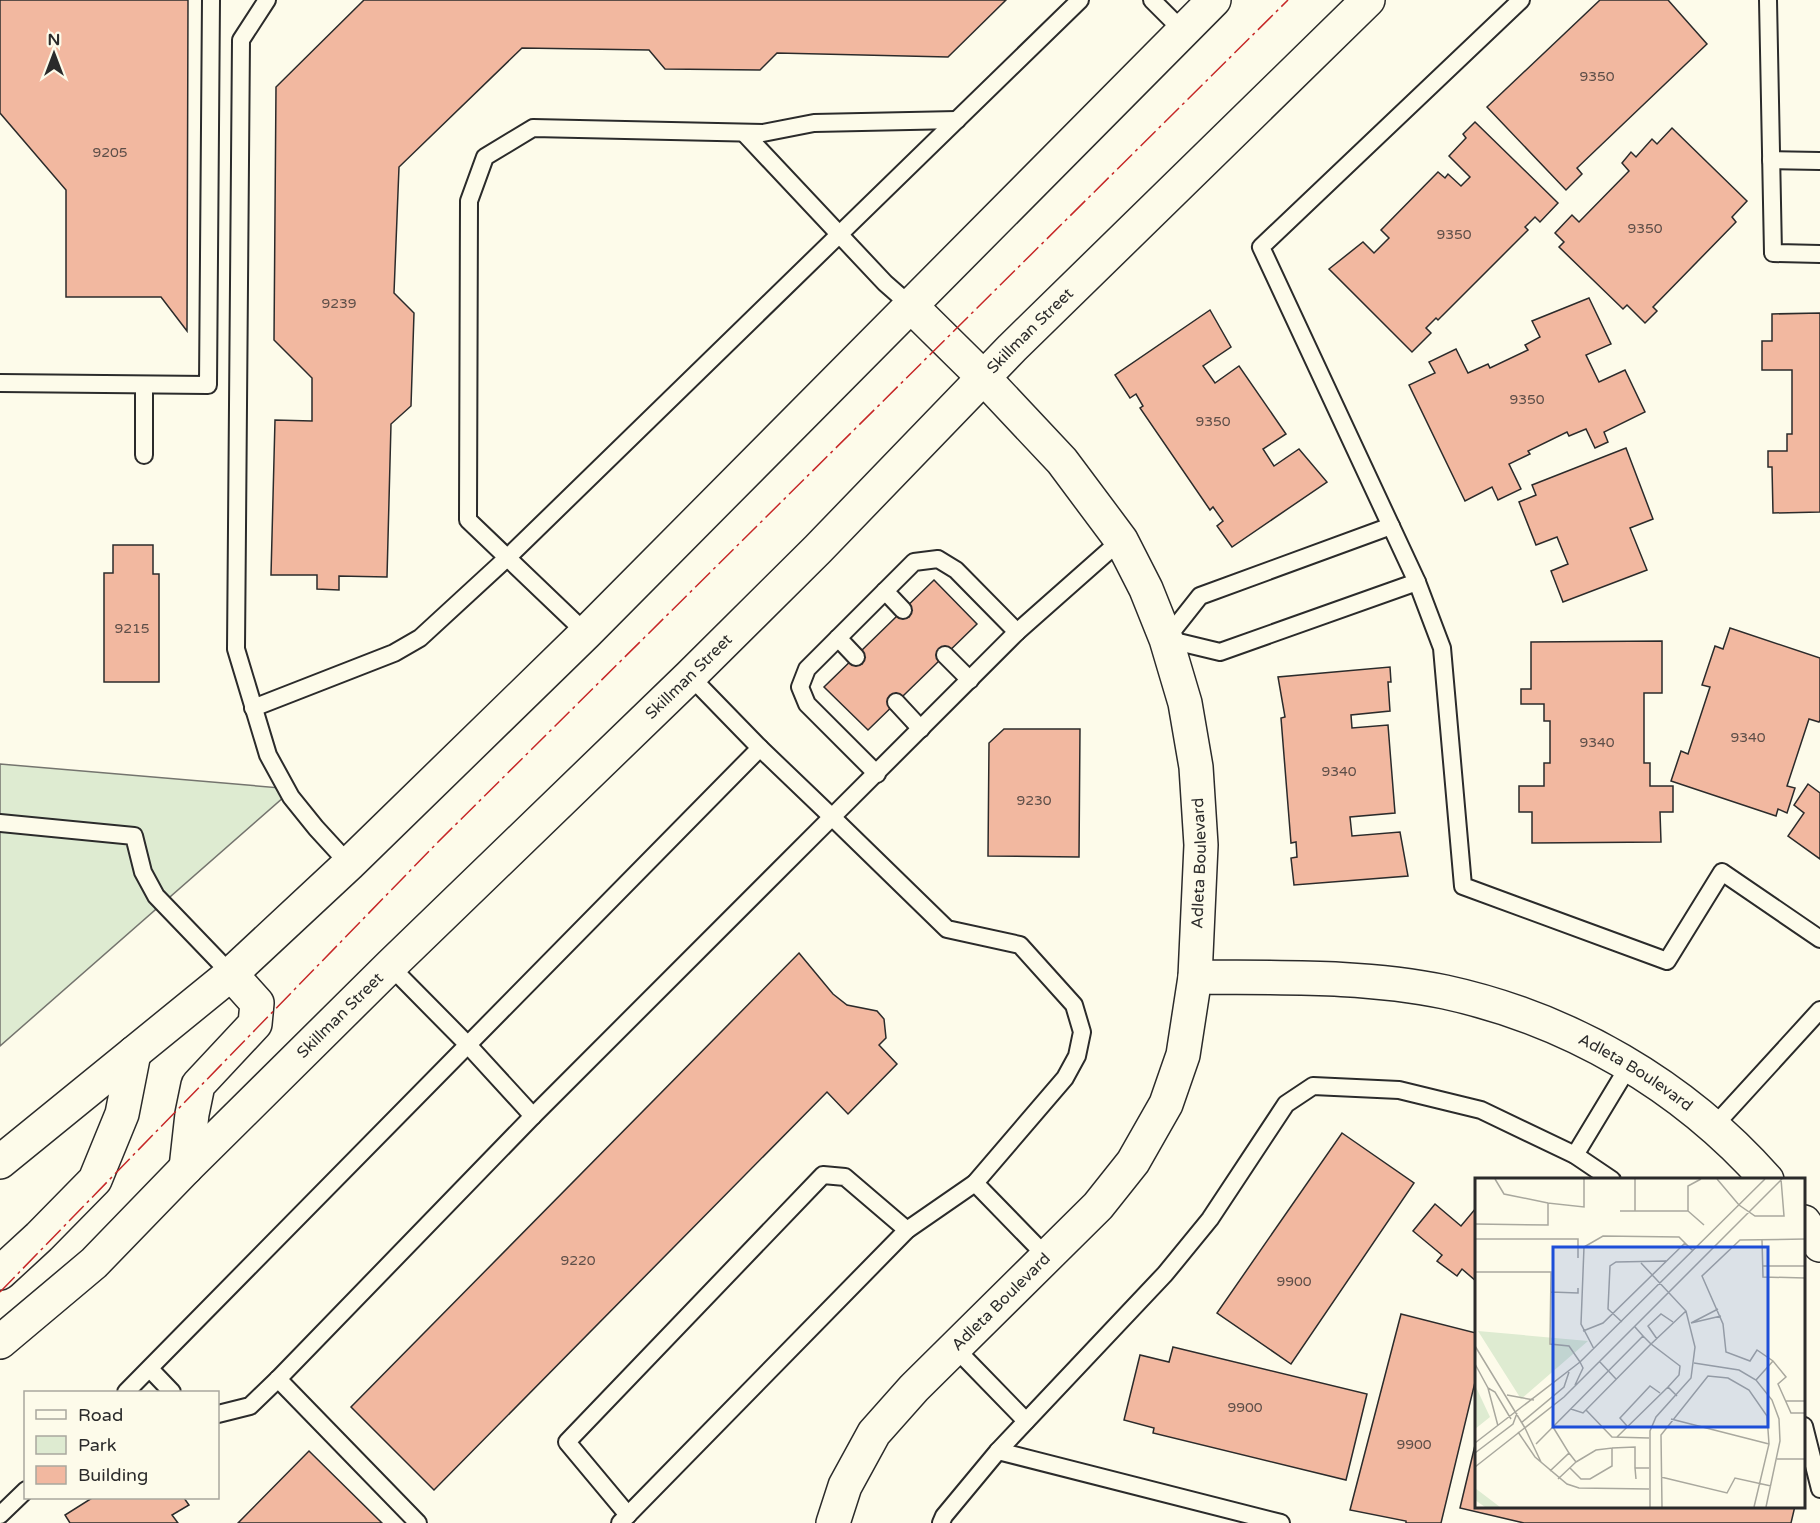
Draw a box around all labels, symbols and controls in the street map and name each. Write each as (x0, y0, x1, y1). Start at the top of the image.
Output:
north arrow (24, 24, 84, 84)
text: N (48, 30, 60, 50)
house number: 9350 (1579, 68, 1615, 85)
house number: 9205 (92, 144, 128, 161)
house number: 9350 (1627, 220, 1663, 237)
house number: 9350 (1436, 226, 1472, 243)
street label: Skillman Street (983, 284, 1078, 378)
house number: 9239 (321, 295, 357, 312)
house number: 9350 (1509, 391, 1545, 408)
house number: 9350 (1195, 413, 1231, 430)
house number: 9215 (114, 620, 150, 637)
street label: Skillman Street (641, 630, 736, 724)
house number: 9340 (1730, 729, 1766, 746)
house number: 9340 (1579, 734, 1615, 751)
house number: 9340 (1321, 763, 1357, 780)
house number: 9230 (1016, 792, 1052, 809)
street label: Adleta Boulevard (1187, 797, 1211, 929)
street label: Skillman Street (293, 968, 388, 1062)
street label: Adleta Boulevard (1575, 1029, 1697, 1116)
inset map (1475, 1178, 1805, 1508)
street label: Adleta Boulevard (947, 1249, 1055, 1355)
house number: 9220 (560, 1252, 596, 1269)
house number: 9900 (1276, 1273, 1312, 1290)
legend (24, 1391, 219, 1499)
house number: 9900 (1227, 1399, 1263, 1416)
text: Road (78, 1404, 123, 1426)
text: Park (78, 1434, 117, 1456)
house number: 9900 (1396, 1436, 1432, 1453)
text: Building (78, 1464, 148, 1486)

